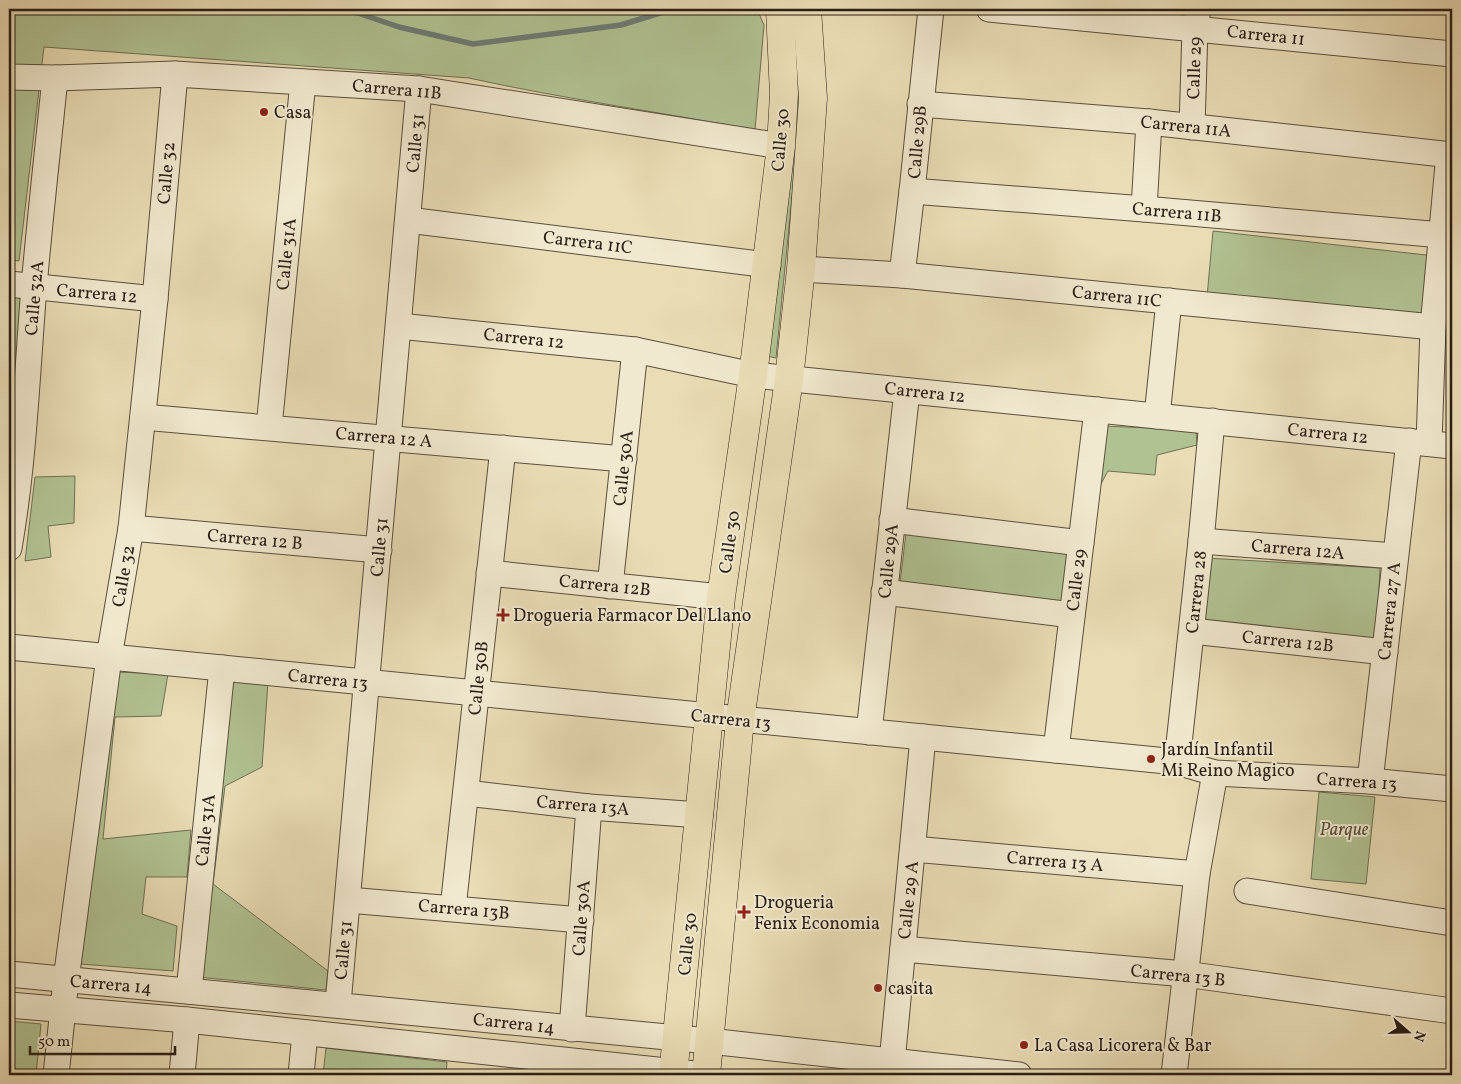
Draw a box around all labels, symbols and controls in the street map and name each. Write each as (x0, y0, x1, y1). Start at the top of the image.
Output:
street label: Carrera 11 (1226, 20, 1306, 53)
street label: Calle 29 (1182, 36, 1209, 100)
street label: Carrera 11B (351, 74, 443, 107)
place label: Casa (274, 101, 311, 126)
street label: Calle 29B (903, 104, 934, 180)
marker: Casa (258, 106, 270, 118)
street label: Calle 30 (766, 107, 797, 173)
street label: Carrera 11A (1139, 110, 1233, 145)
street label: Calle 31 (401, 112, 432, 174)
street label: Calle 32 (152, 141, 183, 205)
street label: Carrera 11B (1131, 197, 1223, 230)
street label: Calle 31A (271, 216, 304, 292)
street label: Carrera 11C (542, 226, 634, 261)
street label: Calle 32A (20, 259, 51, 337)
street label: Carrera 12 (55, 279, 138, 310)
street label: Carrera 11C (1071, 280, 1163, 315)
street label: Carrera 12 (482, 323, 565, 356)
street label: Carrera 12 (883, 377, 966, 410)
street label: Carrera 12 (1286, 418, 1369, 451)
street label: Carrera 12 A (334, 422, 434, 455)
street label: Calle 30A (608, 429, 641, 507)
street label: Calle 30 (714, 509, 747, 575)
street label: Calle 31 (365, 516, 396, 578)
street label: Calle 29A (873, 522, 906, 600)
street label: Carrera 12 B (206, 524, 304, 557)
street label: Carrera 12A (1250, 534, 1346, 567)
street label: Calle 32 (107, 543, 142, 609)
street label: Calle 29 (1061, 548, 1094, 613)
street label: Carrera 28 (1181, 549, 1214, 635)
street label: Carrera 27 A (1373, 560, 1408, 662)
street label: Carrera 12B (558, 569, 652, 604)
place label: Drogueria Farmacor Del Llano (513, 604, 751, 629)
marker: Drogueria Farmacor Del Llano (497, 609, 509, 621)
street label: Carrera 12B (1241, 625, 1335, 660)
street label: Calle 30B (463, 640, 496, 717)
street label: Carrera 13 (286, 664, 369, 697)
street label: Carrera 13 (689, 704, 772, 737)
place label: Jardín Infantil Mi Reino Magico (1161, 738, 1295, 784)
marker: Jardín Infantil Mi Reino Magico (1145, 753, 1157, 765)
street label: Carrera 13 (1316, 767, 1398, 798)
street label: Carrera 13A (535, 790, 631, 823)
street label: Calle 31A (190, 792, 223, 868)
park label: Parque (1320, 818, 1369, 843)
street label: Carrera 13 A (1005, 846, 1105, 879)
street label: Calle 29 A (893, 859, 926, 941)
street label: Calle 30A (567, 879, 598, 957)
place label: Drogueria Fenix Economia (754, 891, 880, 937)
street label: Carrera 13B (417, 894, 511, 927)
marker: Drogueria Fenix Economia (738, 906, 750, 918)
street label: Calle 30 (673, 911, 704, 977)
street label: Calle 31 (329, 919, 360, 981)
street label: Carrera 13 B (1129, 959, 1227, 994)
street label: Carrera 14 (69, 969, 153, 1002)
place label: casita (888, 977, 933, 1002)
marker: casita (872, 982, 884, 994)
north arrow (1384, 1006, 1434, 1056)
street label: Carrera 14 (472, 1008, 556, 1041)
scale bar (30, 1024, 175, 1056)
text: N (1408, 1028, 1429, 1044)
text: 50 m (38, 1032, 70, 1053)
place label: La Casa Licorera & Bar (1034, 1034, 1212, 1059)
marker: La Casa Licorera & Bar (1018, 1039, 1030, 1051)

